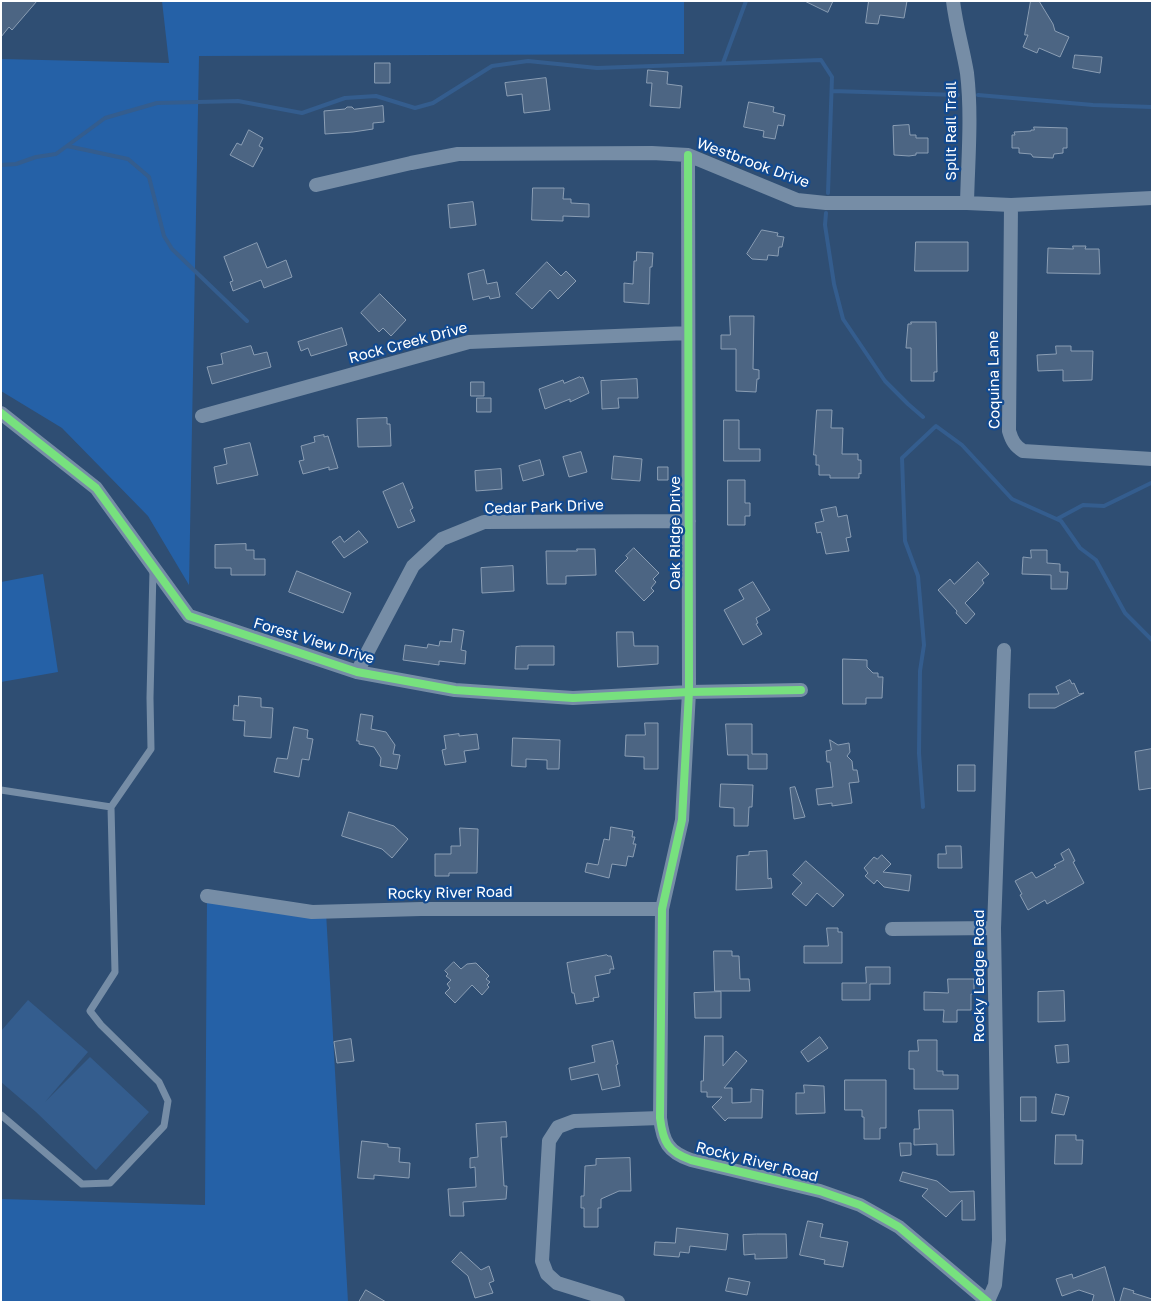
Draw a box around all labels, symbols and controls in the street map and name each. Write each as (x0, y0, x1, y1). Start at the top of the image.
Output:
street label: Split Rail Trail (942, 81, 960, 181)
street label: Westbrook Drive (694, 134, 812, 192)
street label: Rock Creek Drive (347, 318, 469, 368)
street label: Coquina Lane (984, 331, 1004, 429)
street label: Oak Ridge Drive (666, 476, 684, 590)
street label: Cedar Park Drive (484, 496, 604, 518)
street label: Forest View Drive (251, 614, 377, 668)
street label: Rocky River Road (387, 883, 513, 903)
street label: Rocky Ledge Road (970, 910, 988, 1042)
street label: Rocky River Road (694, 1138, 820, 1186)

